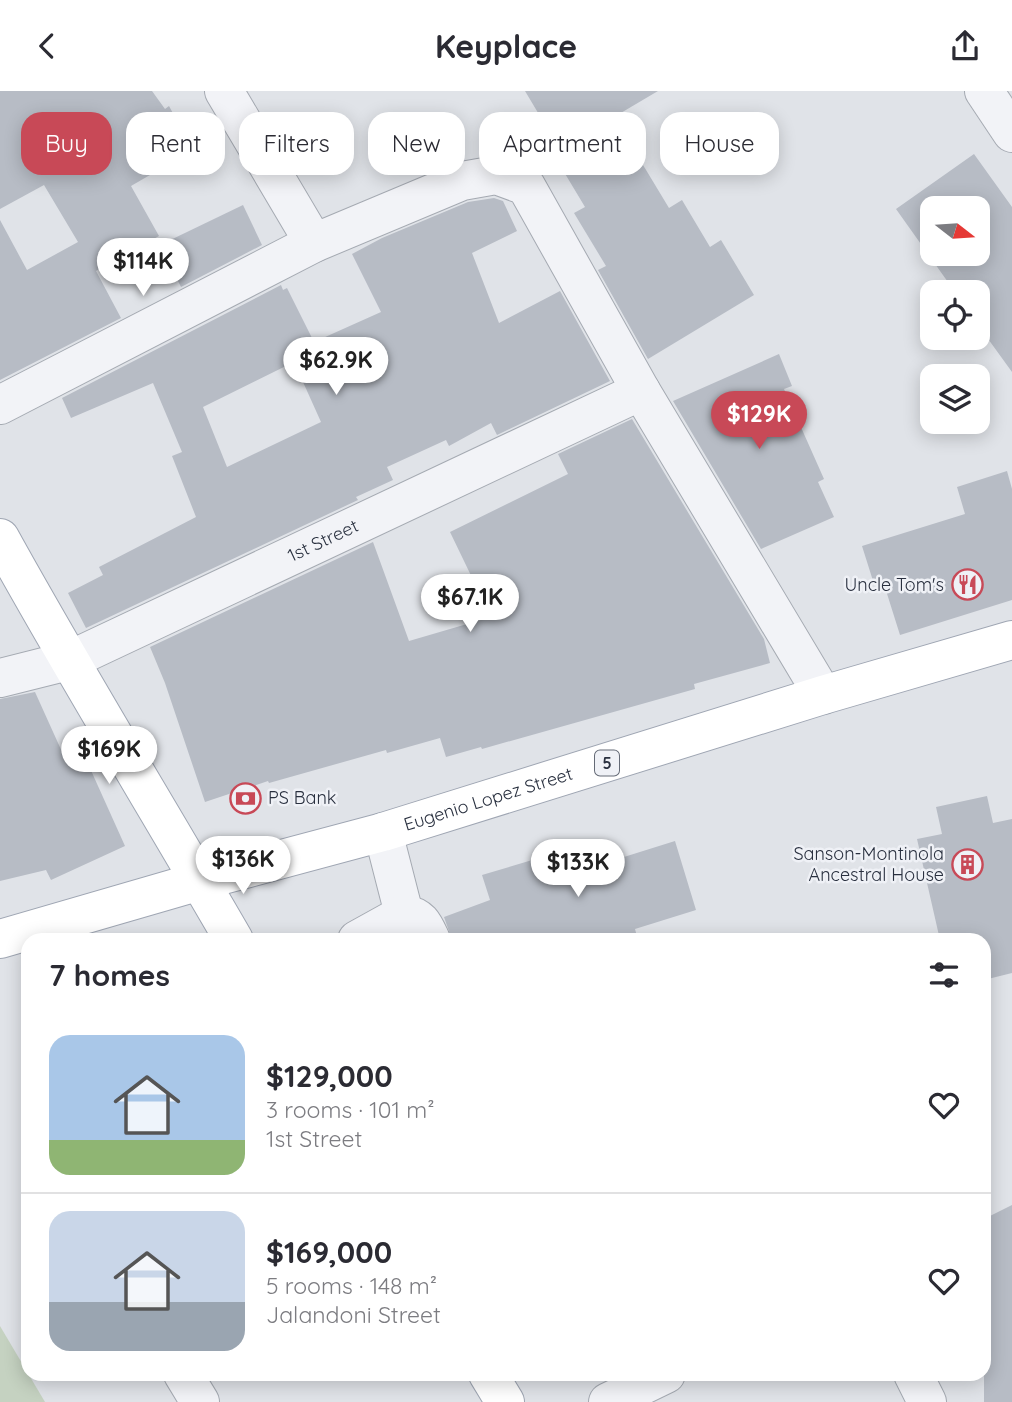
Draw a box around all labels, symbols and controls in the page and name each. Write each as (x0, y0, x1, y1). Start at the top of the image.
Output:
text: Keyplace (435, 26, 577, 66)
icon: back (28, 27, 66, 65)
icon: share (946, 27, 984, 65)
chip: Buy (21, 112, 112, 175)
chip: Rent (126, 112, 225, 175)
chip: Filters (239, 112, 354, 175)
chip: New (368, 112, 465, 175)
chip: Apartment (479, 112, 646, 175)
chip: House (660, 112, 779, 175)
north arrow (920, 196, 990, 266)
map controls (920, 196, 990, 434)
pin: $114K (94, 239, 192, 298)
text: $114K (113, 246, 173, 275)
button: locate (920, 280, 990, 350)
pin: $62.9K (279, 337, 393, 397)
text: $62.9K (299, 345, 373, 374)
button: layers (920, 364, 990, 434)
pin: $129K (710, 391, 808, 451)
text: $129K (727, 399, 791, 428)
street label: 1st Street (284, 514, 362, 567)
restaurant icon: Uncle Tom's (950, 568, 984, 602)
place label: Uncle Tom's (844, 573, 944, 596)
pin: $67.1K (413, 575, 527, 634)
text: $67.1K (437, 582, 503, 611)
pin: $169K (60, 727, 158, 786)
text: $169K (77, 734, 141, 763)
road number: 5 (595, 751, 619, 775)
street label: Eugenio Lopez Street (401, 762, 575, 836)
bank icon: PS Bank (228, 781, 262, 815)
place label: PS Bank (268, 786, 336, 809)
pin: $136K (194, 837, 292, 896)
pin: $133K (529, 839, 627, 899)
place label: Sanson-Montinola Ancestral House (793, 842, 944, 886)
text: $136K (212, 844, 274, 873)
text: $133K (547, 847, 609, 876)
building icon: Sanson-Montinola Ancestral House (950, 847, 984, 881)
text: 7 homes (49, 956, 170, 994)
icon: filters (925, 956, 963, 994)
text: $129,000 (266, 1057, 393, 1095)
icon: home (105, 1063, 189, 1147)
icon: heart (925, 1086, 963, 1124)
text: 3 rooms · 101 m² (266, 1095, 435, 1124)
text: 1st Street (266, 1124, 362, 1153)
text: $169,000 (266, 1233, 392, 1271)
icon: home (105, 1239, 189, 1323)
icon: heart (925, 1262, 963, 1300)
text: 5 rooms · 148 m² (266, 1271, 437, 1300)
text: Jalandoni Street (266, 1300, 441, 1329)

